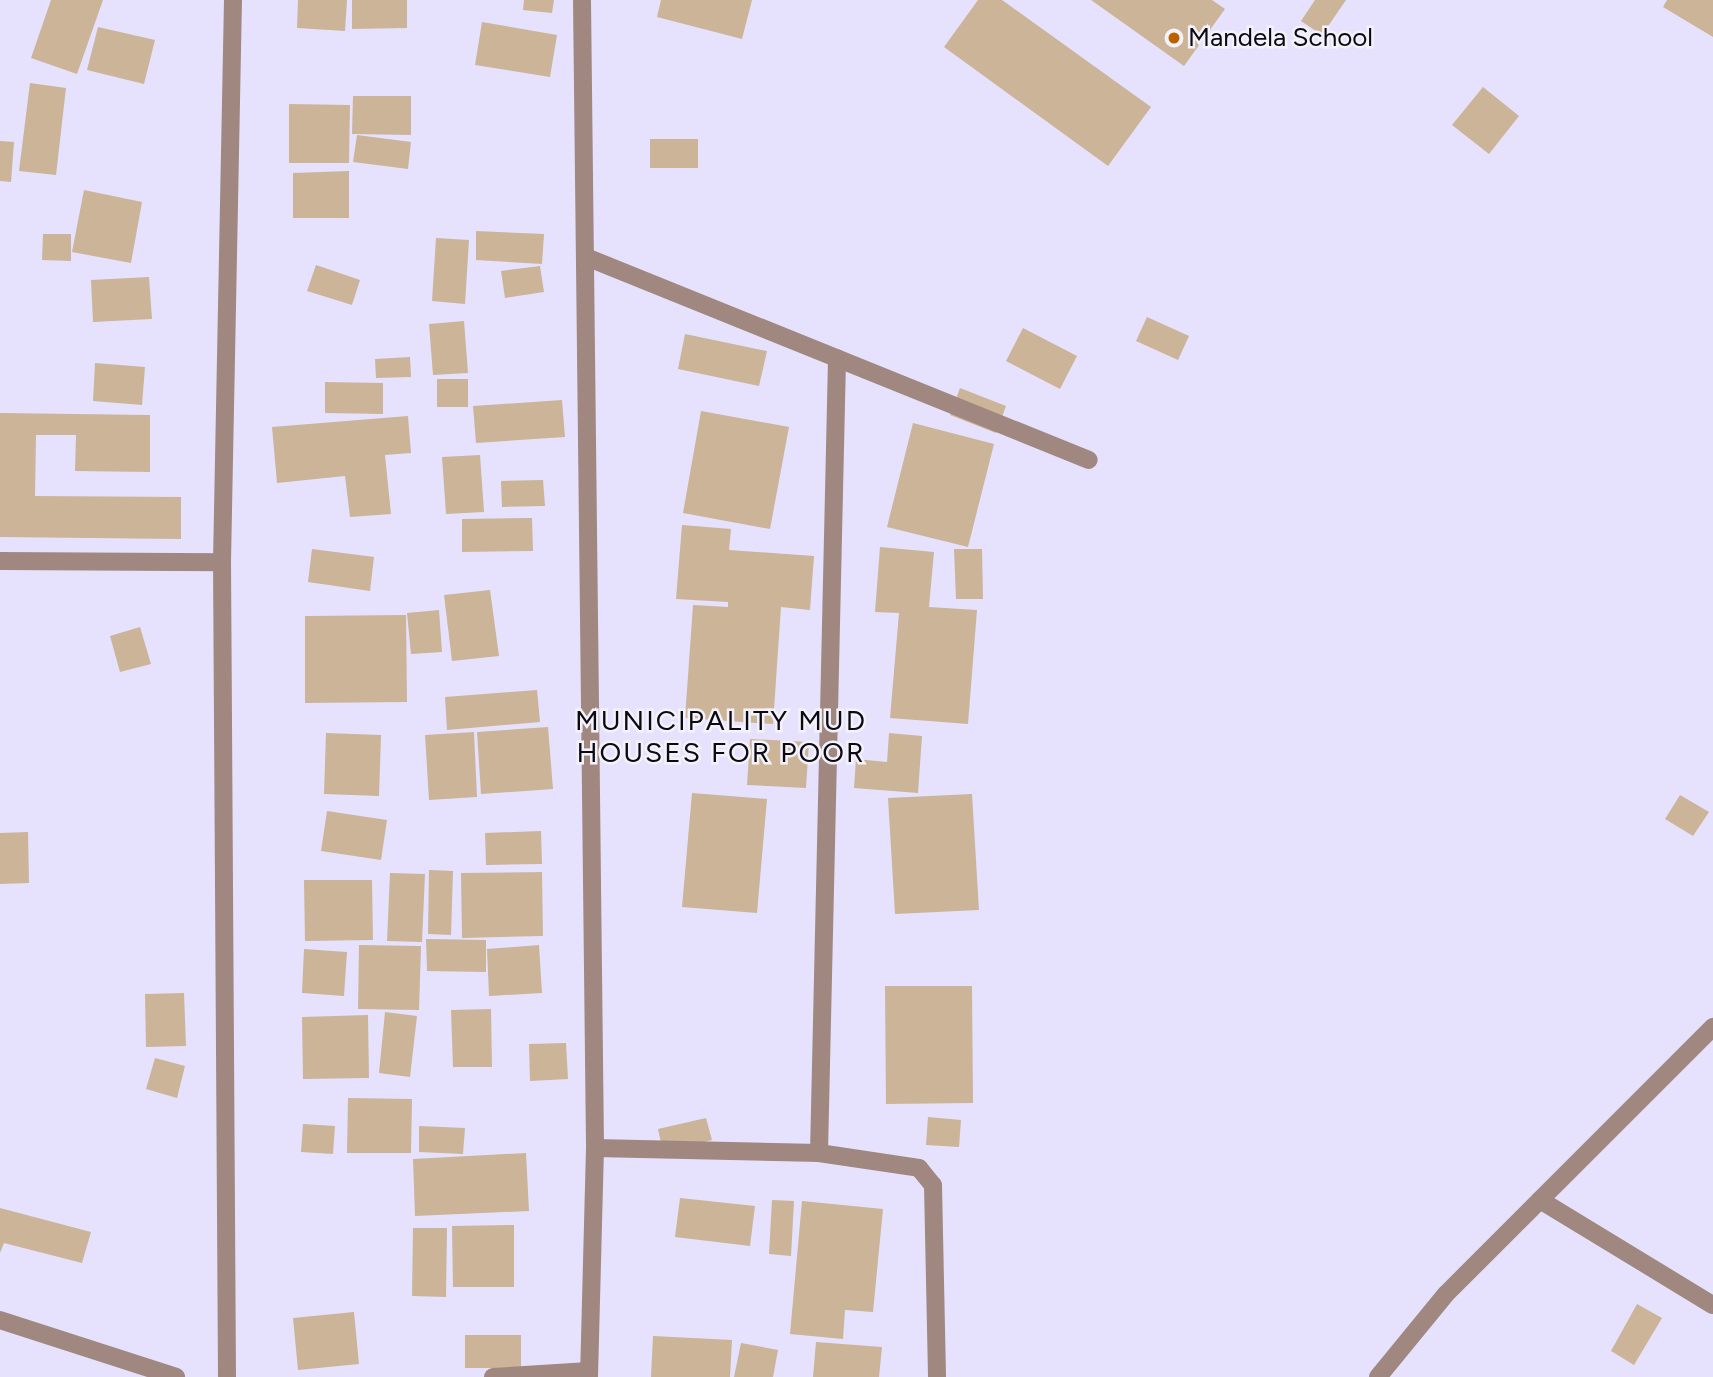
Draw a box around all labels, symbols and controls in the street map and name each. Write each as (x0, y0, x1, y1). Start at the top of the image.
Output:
place label: Mandela School (1188, 22, 1373, 54)
marker: Mandela School (1166, 30, 1182, 46)
district label: MUNICIPALITY MUD HOUSES FOR POOR (577, 703, 865, 769)

